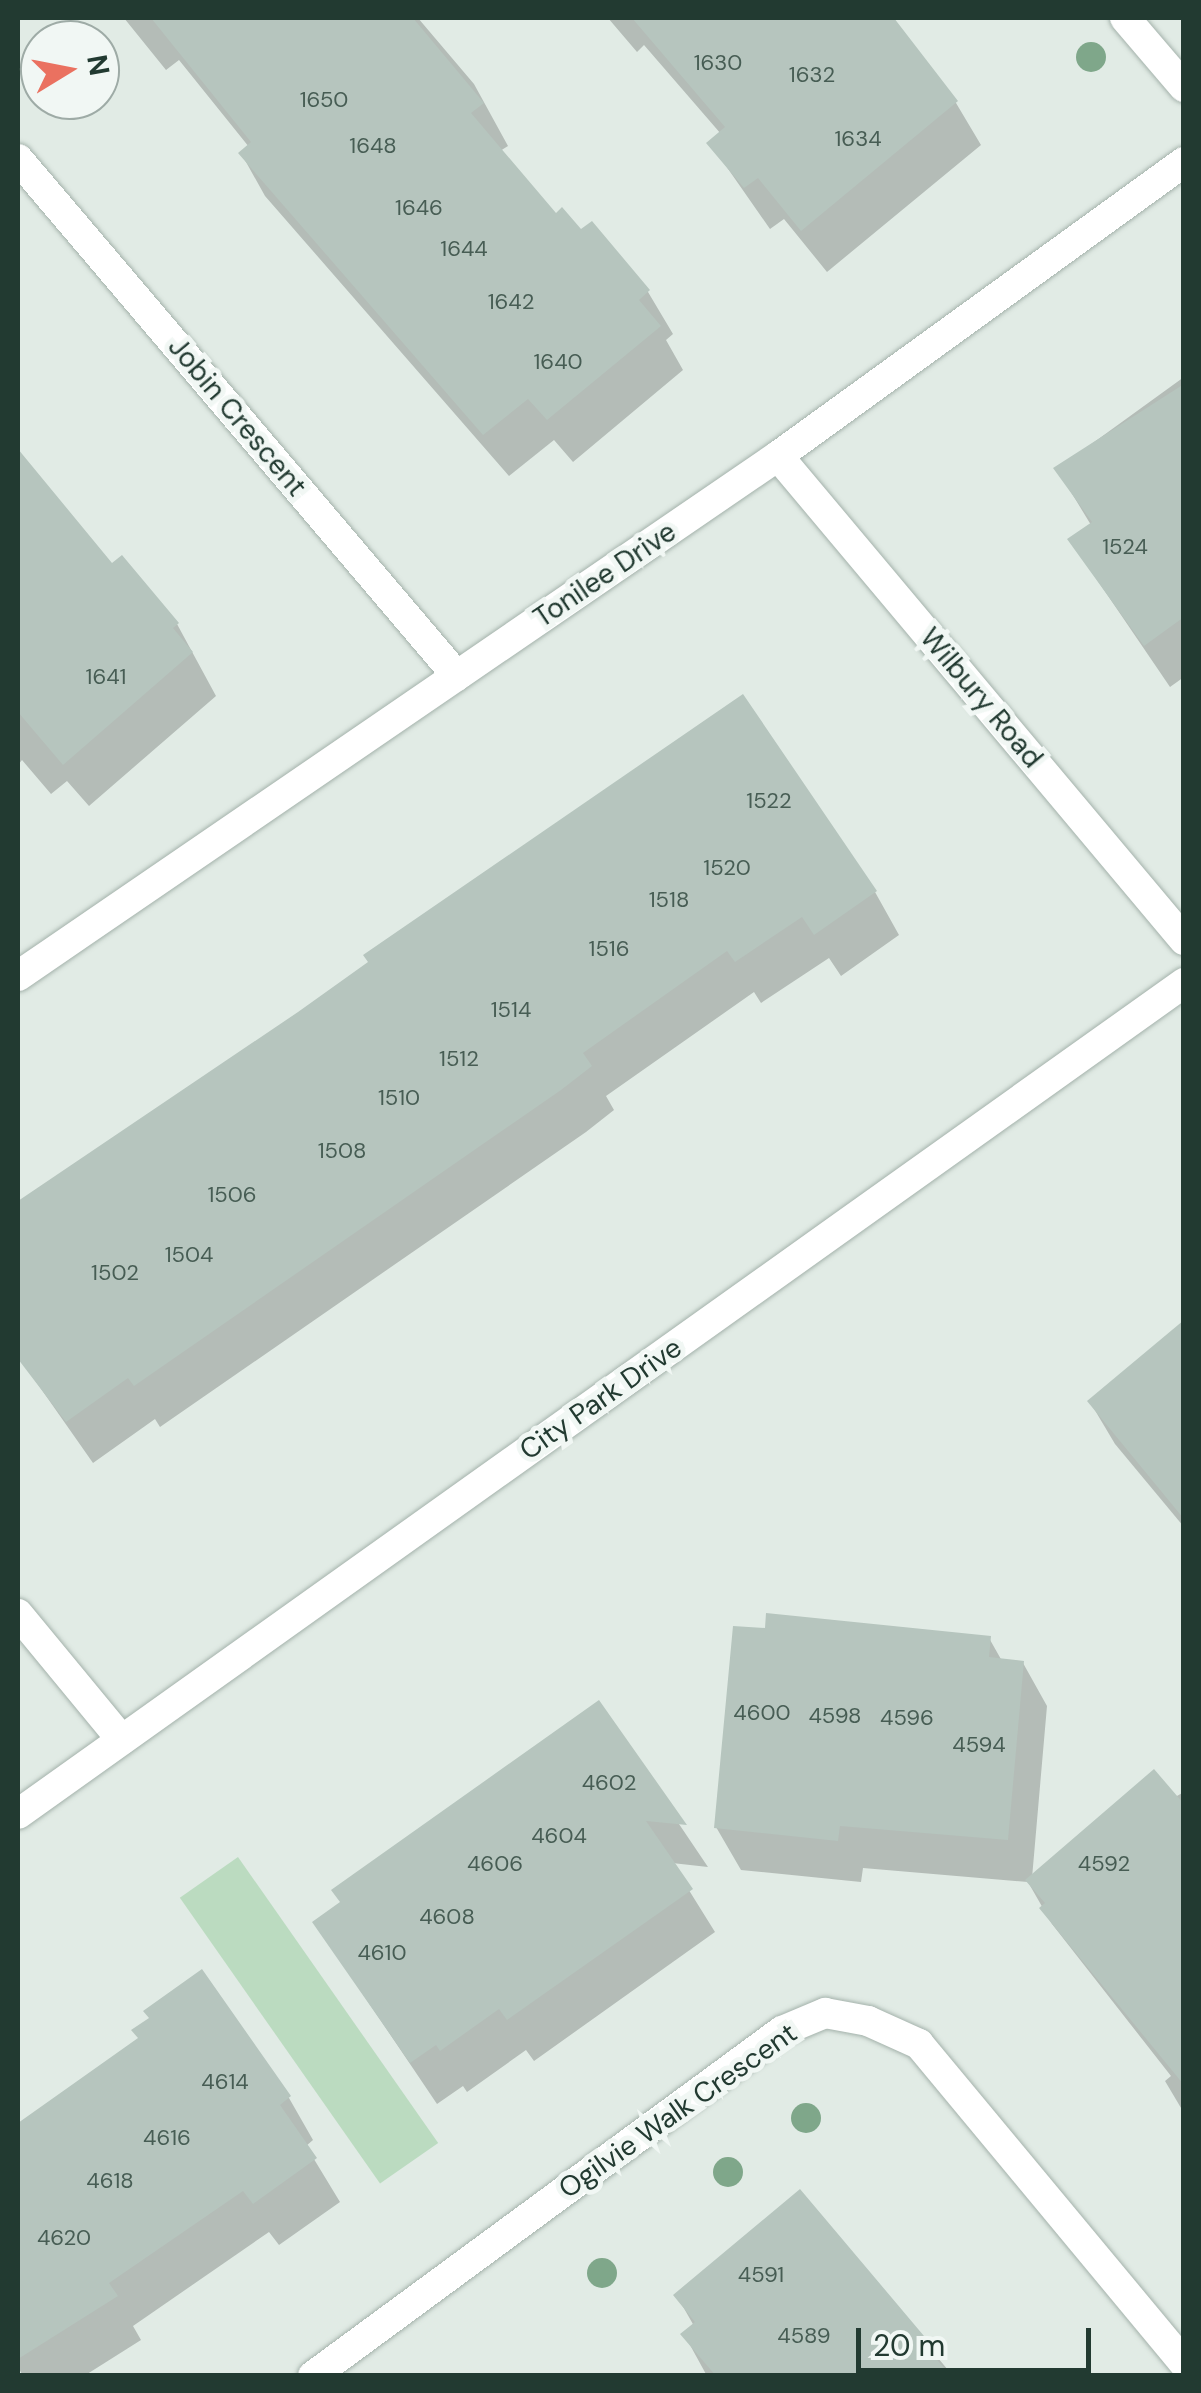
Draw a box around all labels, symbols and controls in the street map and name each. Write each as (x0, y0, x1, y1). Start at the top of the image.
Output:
north arrow (20, 20, 120, 120)
house number: 1630 (694, 50, 742, 76)
text: N (78, 52, 118, 78)
house number: 1632 (789, 62, 835, 88)
house number: 1650 (300, 87, 348, 113)
house number: 1634 (834, 126, 882, 152)
house number: 1648 (349, 133, 397, 159)
house number: 1646 (395, 195, 443, 221)
house number: 1644 (440, 236, 488, 262)
house number: 1642 (488, 289, 534, 315)
street label: Jobin Crescent (161, 331, 313, 503)
house number: 1640 (533, 349, 583, 375)
street label: Tonilee Drive (527, 515, 683, 635)
house number: 1524 (1102, 534, 1148, 560)
street label: Wilbury Road (913, 621, 1049, 775)
house number: 1641 (86, 664, 126, 690)
house number: 1522 (746, 788, 792, 814)
house number: 1520 (703, 855, 751, 881)
house number: 1518 (649, 887, 689, 913)
house number: 1516 (589, 936, 629, 962)
house number: 1514 (491, 997, 531, 1023)
house number: 1512 (439, 1046, 479, 1072)
house number: 1510 (378, 1085, 420, 1111)
house number: 1508 (318, 1138, 366, 1164)
house number: 1506 (207, 1182, 257, 1208)
house number: 1504 (165, 1242, 213, 1268)
house number: 1502 (91, 1260, 139, 1286)
street label: City Park Drive (514, 1331, 688, 1467)
house number: 4600 (733, 1700, 791, 1726)
house number: 4598 (809, 1703, 861, 1729)
house number: 4596 (880, 1705, 934, 1731)
house number: 4594 (952, 1732, 1006, 1758)
house number: 4602 (582, 1770, 636, 1796)
house number: 4604 (531, 1823, 587, 1849)
house number: 4606 (467, 1851, 523, 1877)
house number: 4592 (1078, 1851, 1130, 1877)
house number: 4608 (419, 1904, 475, 1930)
house number: 4610 (357, 1940, 407, 1966)
street label: Ogilvie Walk Crescent (553, 2016, 803, 2206)
house number: 4614 (201, 2069, 249, 2095)
house number: 4616 (143, 2125, 191, 2151)
house number: 4618 (86, 2168, 134, 2194)
house number: 4620 (37, 2225, 91, 2251)
house number: 4591 (738, 2262, 784, 2288)
scale bar (861, 2308, 1096, 2370)
house number: 4589 (777, 2323, 831, 2349)
text: 20 m (873, 2326, 945, 2365)

